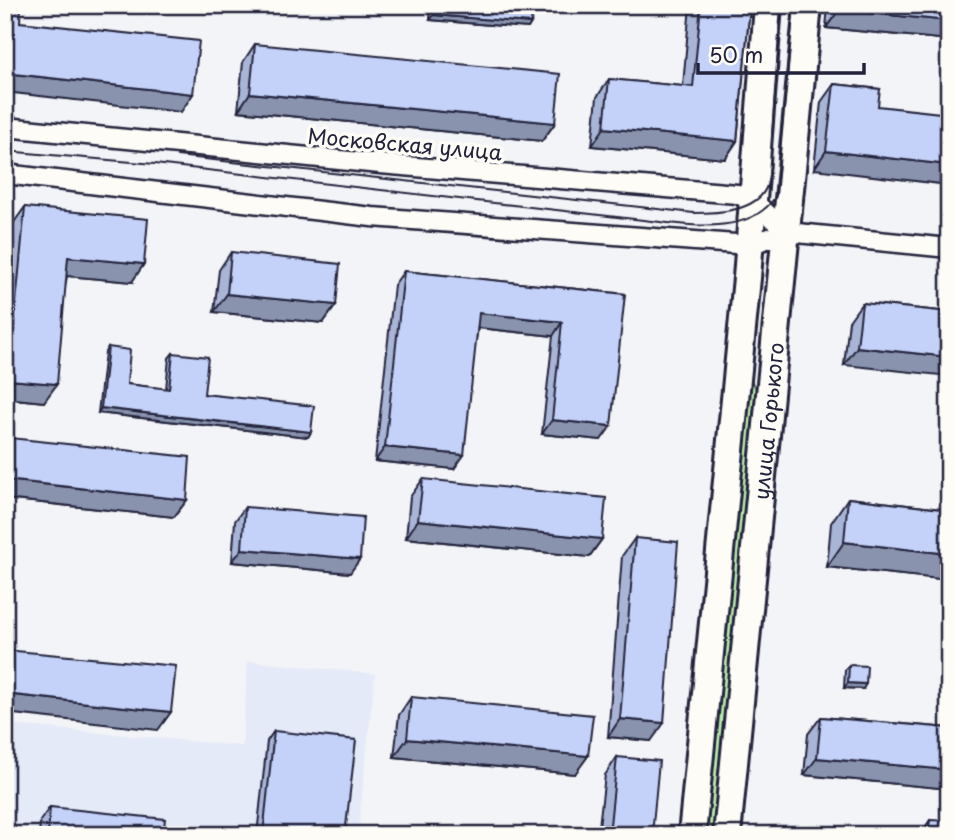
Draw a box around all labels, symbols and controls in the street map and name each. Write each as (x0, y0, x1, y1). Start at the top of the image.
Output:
scale bar (698, 32, 865, 76)
text: 50 m (709, 38, 763, 70)
street label: Московская улица (306, 119, 504, 168)
street label: улица Горького (744, 341, 791, 501)

